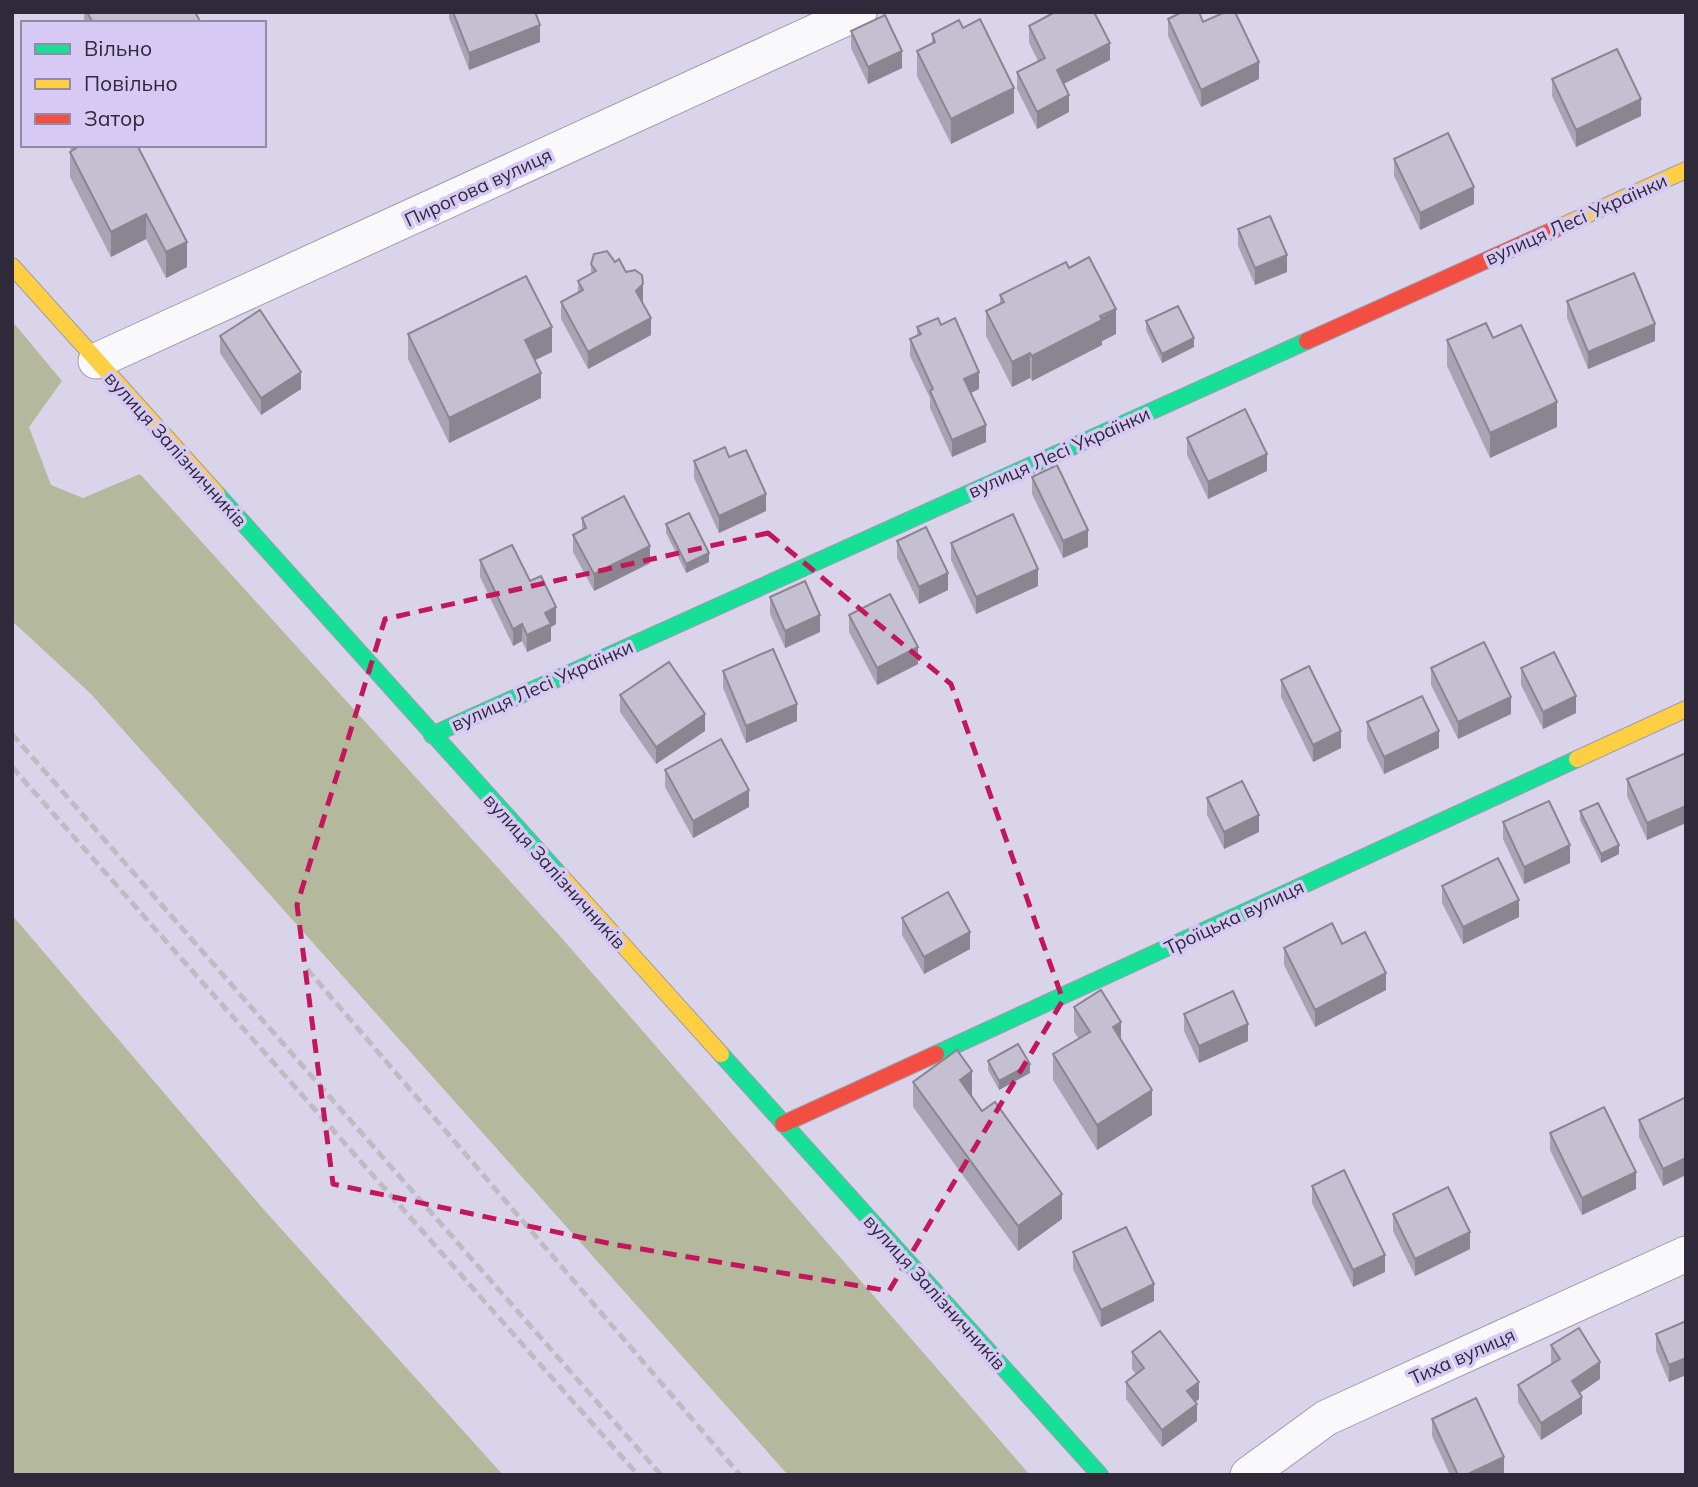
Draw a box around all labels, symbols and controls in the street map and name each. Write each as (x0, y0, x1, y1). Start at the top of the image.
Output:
legend (21, 21, 266, 147)
text: Вільно (84, 35, 152, 61)
text: Повільно (84, 70, 178, 96)
text: Затор (84, 105, 145, 131)
street label: Пирогова вулиця (400, 142, 556, 232)
street label: вулиця Лесі Українки (1481, 168, 1671, 270)
street label: вулиця Залізничників (100, 366, 252, 532)
street label: вулиця Лесі Українки (964, 401, 1154, 503)
street label: вулиця Лесі Українки (447, 634, 637, 736)
street label: вулиця Залізничників (479, 788, 631, 954)
street label: Троїцька вулиця (1161, 874, 1307, 960)
street label: вулиця Залізничників (859, 1209, 1011, 1375)
street label: Тиха вулиця (1406, 1322, 1518, 1390)

